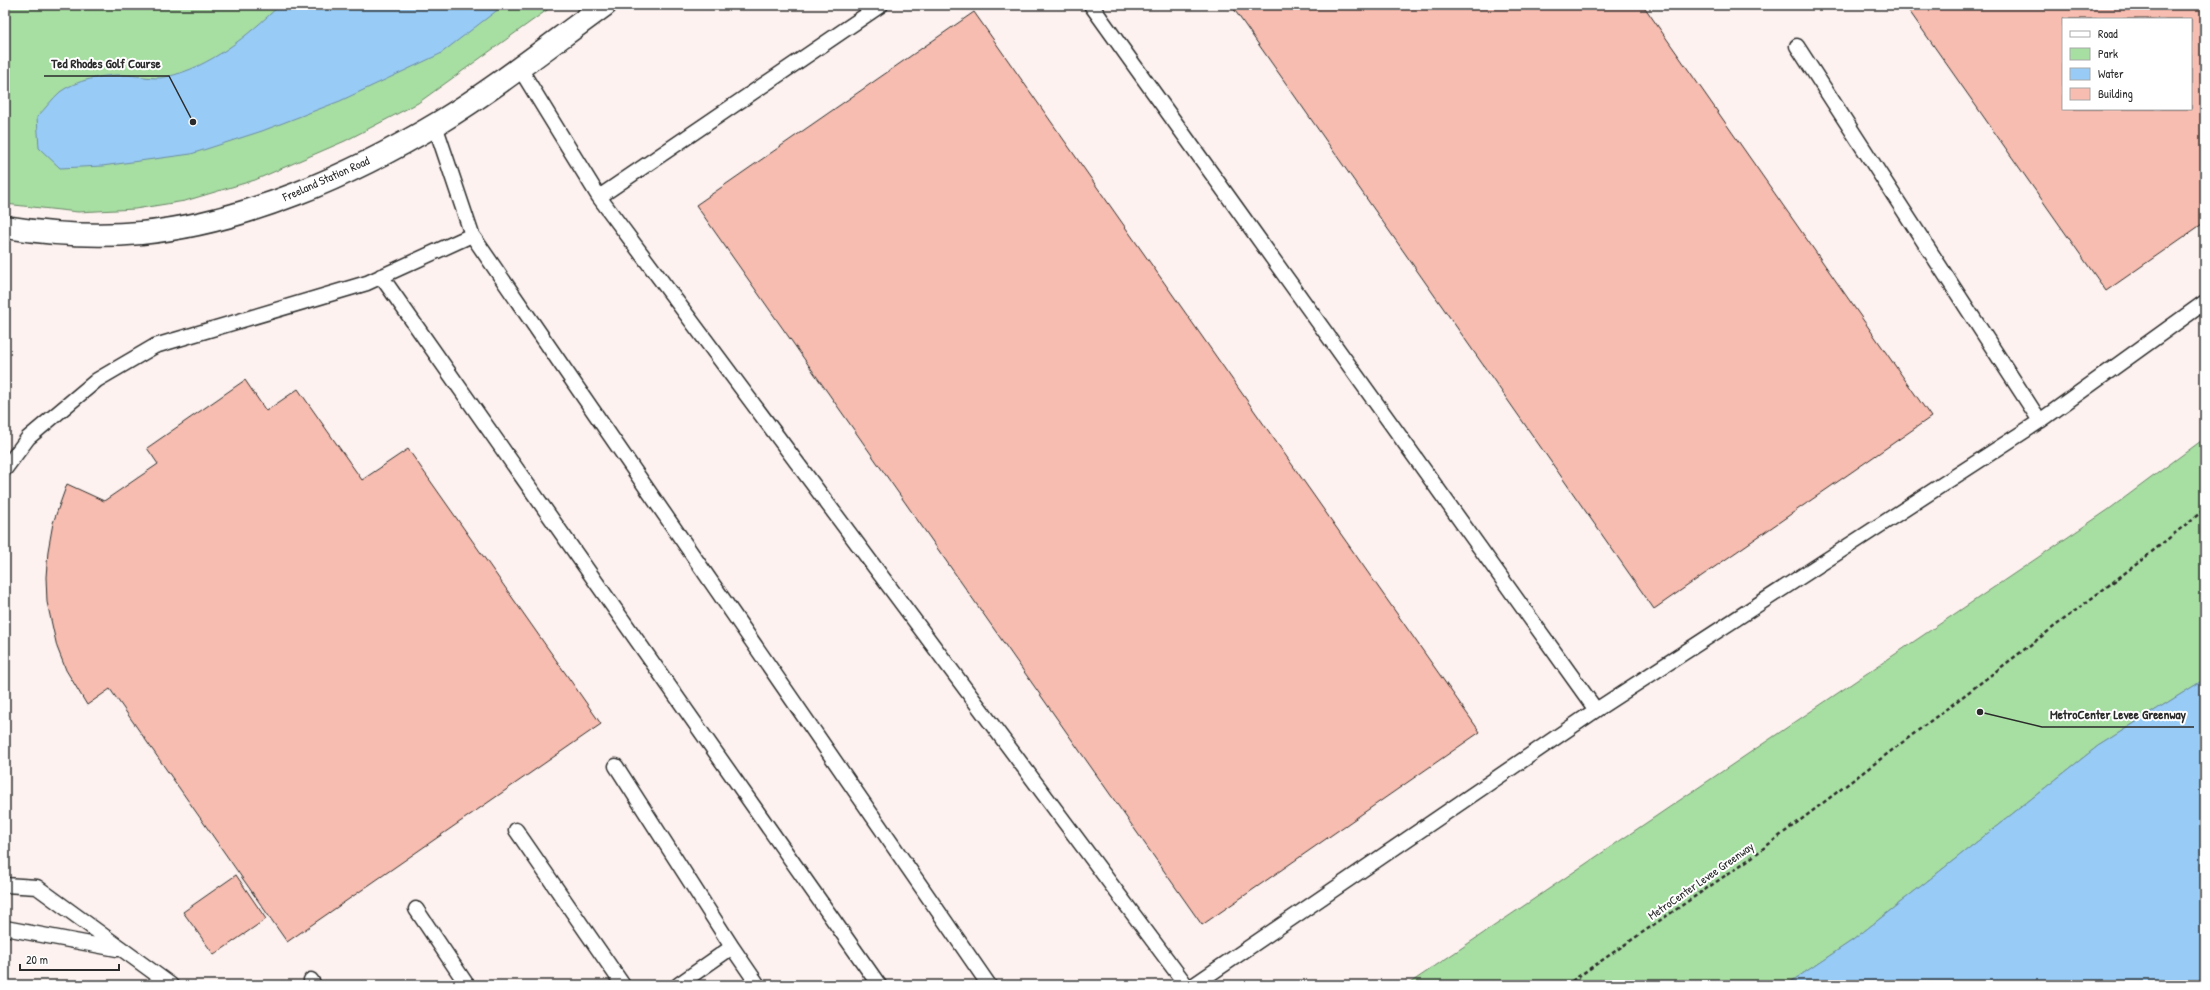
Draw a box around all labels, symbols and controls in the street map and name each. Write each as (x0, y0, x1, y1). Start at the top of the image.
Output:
legend (2062, 18, 2192, 110)
text: Road (2098, 25, 2118, 42)
text: Park (2098, 45, 2118, 62)
callout: Ted Rhodes Golf Course (44, 51, 169, 76)
text: Ted Rhodes Golf Course (50, 54, 162, 72)
text: Water (2098, 65, 2124, 82)
text: Building (2098, 85, 2133, 102)
street label: Freeland Station Road (279, 152, 372, 206)
callout: MetroCenter Levee Greenway (2042, 702, 2194, 727)
text: MetroCenter Levee Greenway (2050, 705, 2187, 724)
street label: MetroCenter Levee Greenway (1644, 838, 1757, 924)
scale bar (20, 946, 119, 972)
text: 20 m (26, 951, 48, 968)

